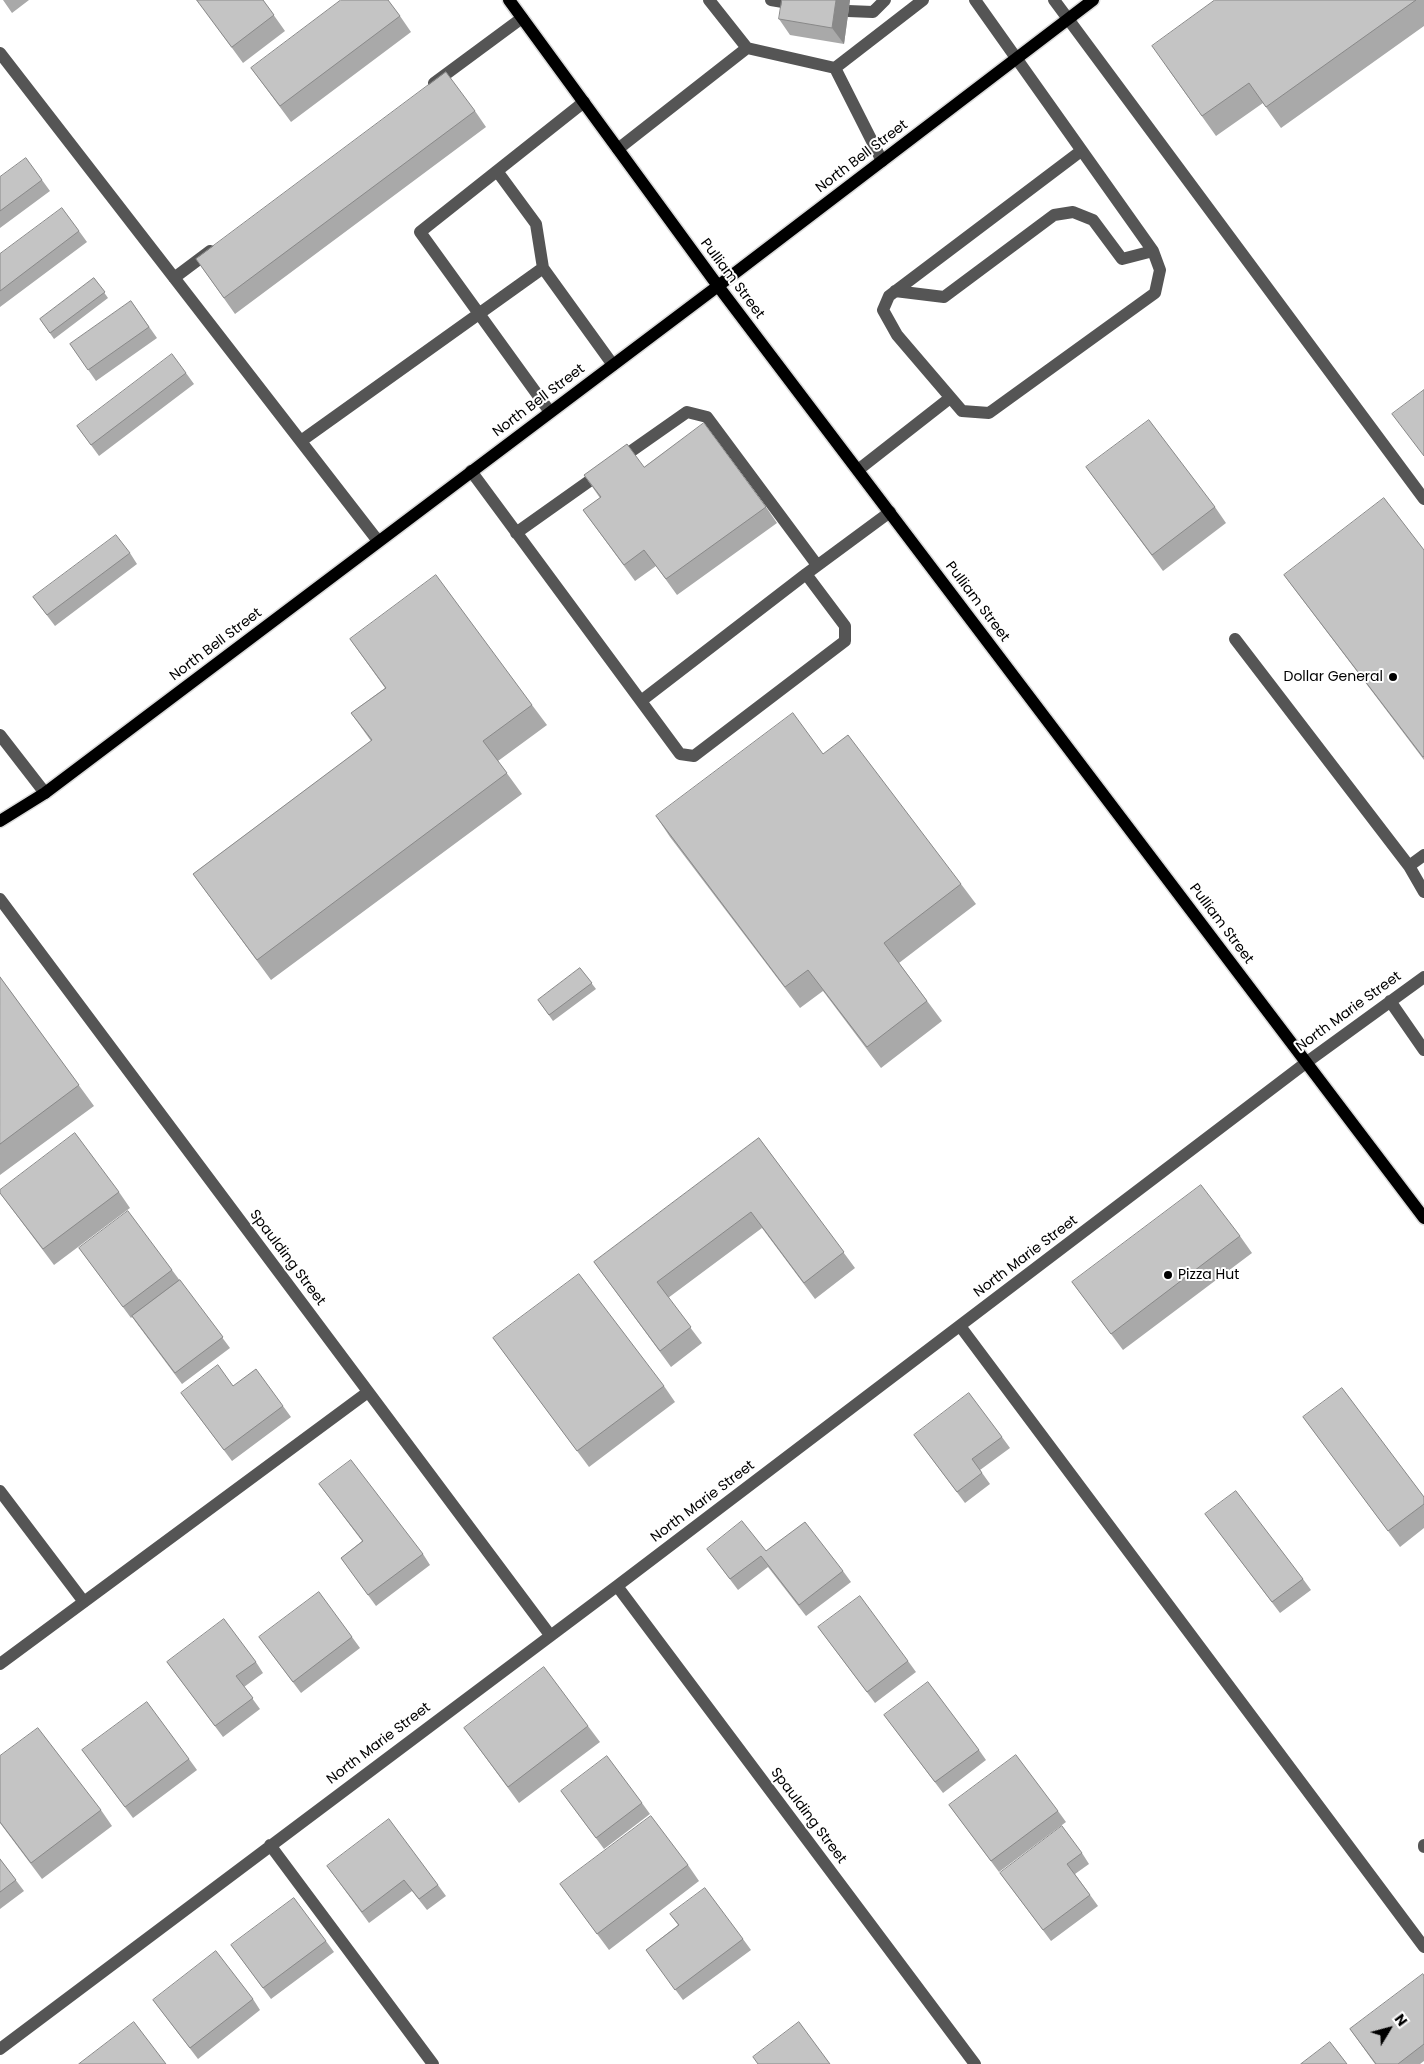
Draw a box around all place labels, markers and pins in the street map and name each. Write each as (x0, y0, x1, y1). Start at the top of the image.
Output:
place label: Dollar General (1283, 669, 1383, 685)
marker: Dollar General (1387, 671, 1399, 683)
place label: Pizza Hut (1178, 1267, 1239, 1283)
marker: Pizza Hut (1162, 1269, 1174, 1281)

